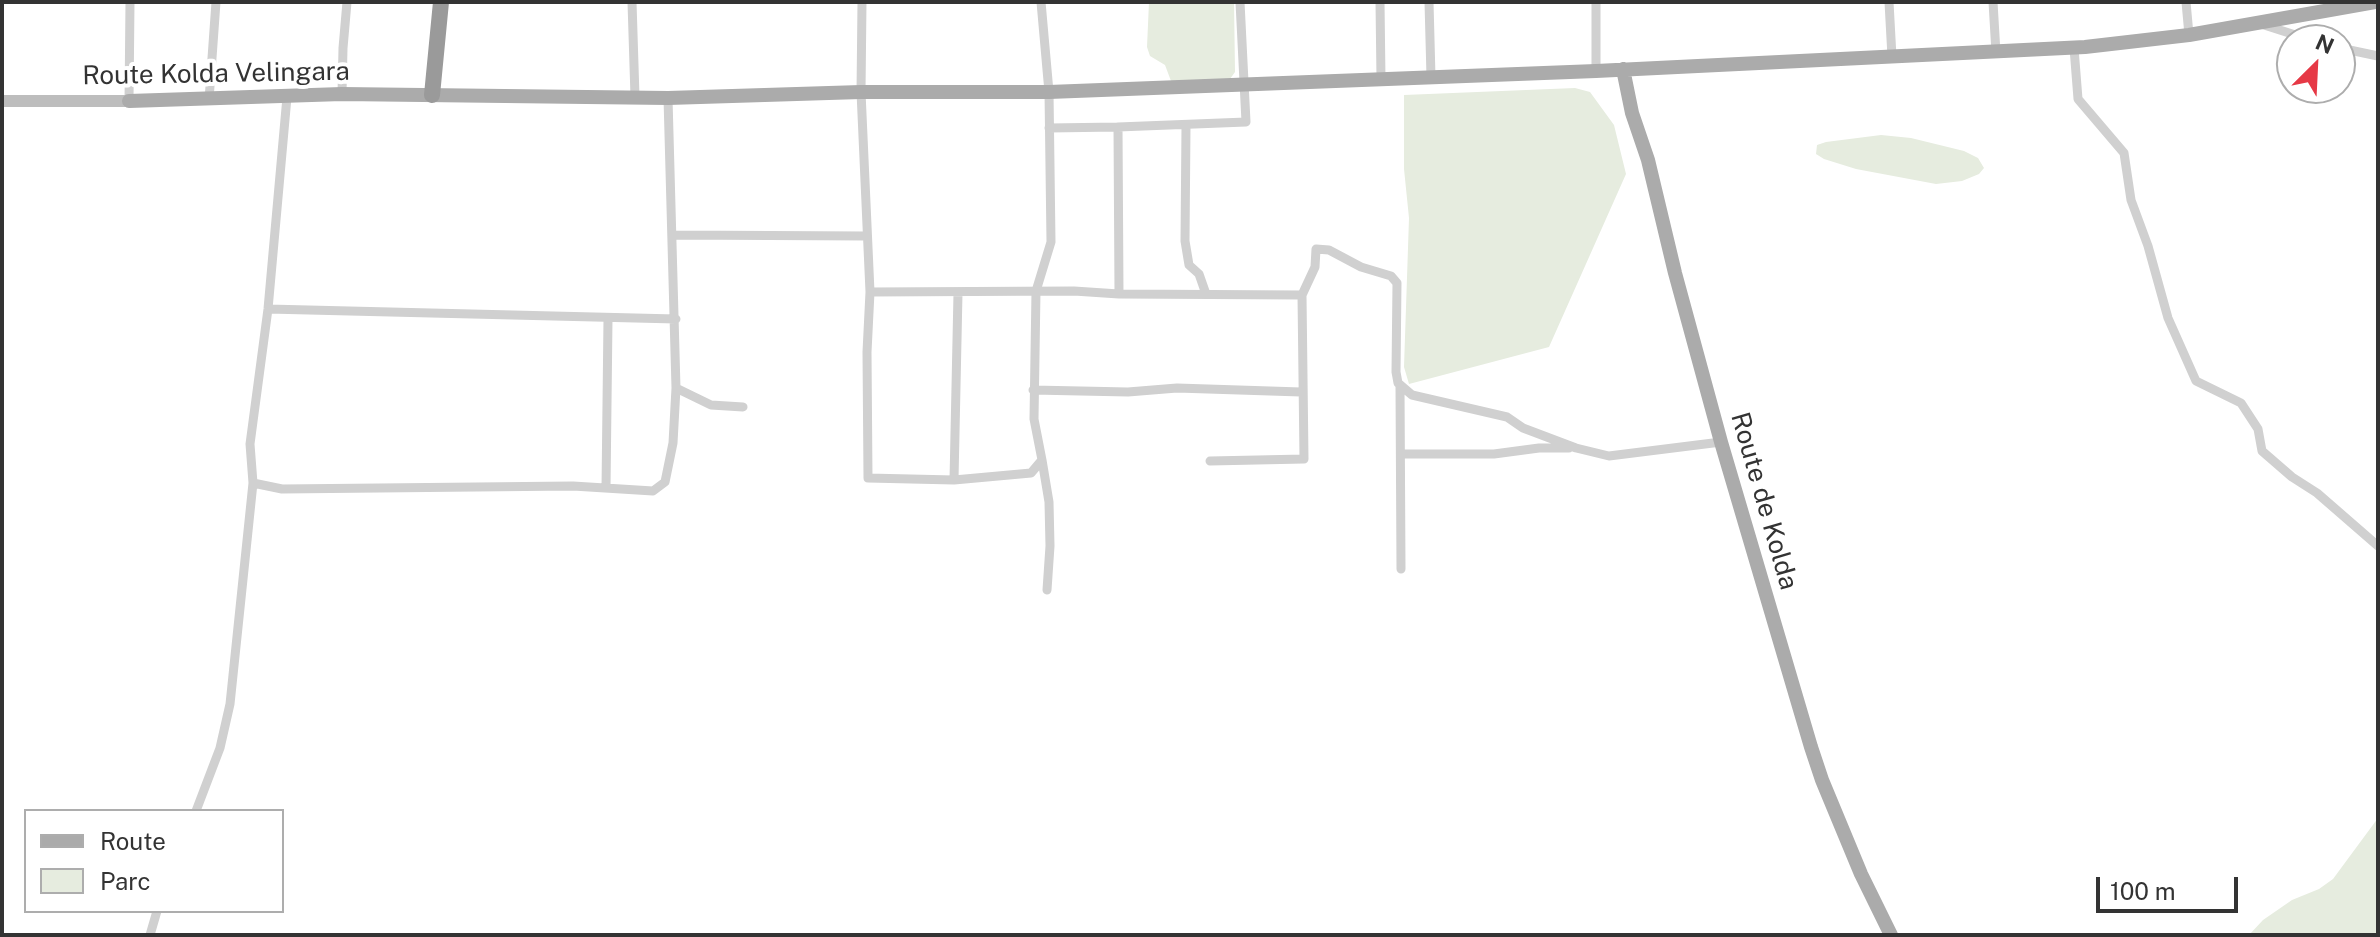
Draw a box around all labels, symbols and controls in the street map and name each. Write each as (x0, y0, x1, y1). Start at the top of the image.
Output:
north arrow (2276, 24, 2356, 104)
text: N (2312, 29, 2338, 59)
street label: Route Kolda Velingara (82, 56, 350, 92)
street label: Route de Kolda (1724, 409, 1804, 593)
legend (24, 809, 284, 913)
text: Route (100, 827, 166, 855)
scale bar (2100, 861, 2242, 911)
text: Parc (100, 867, 151, 895)
text: 100 m (2110, 877, 2176, 905)

